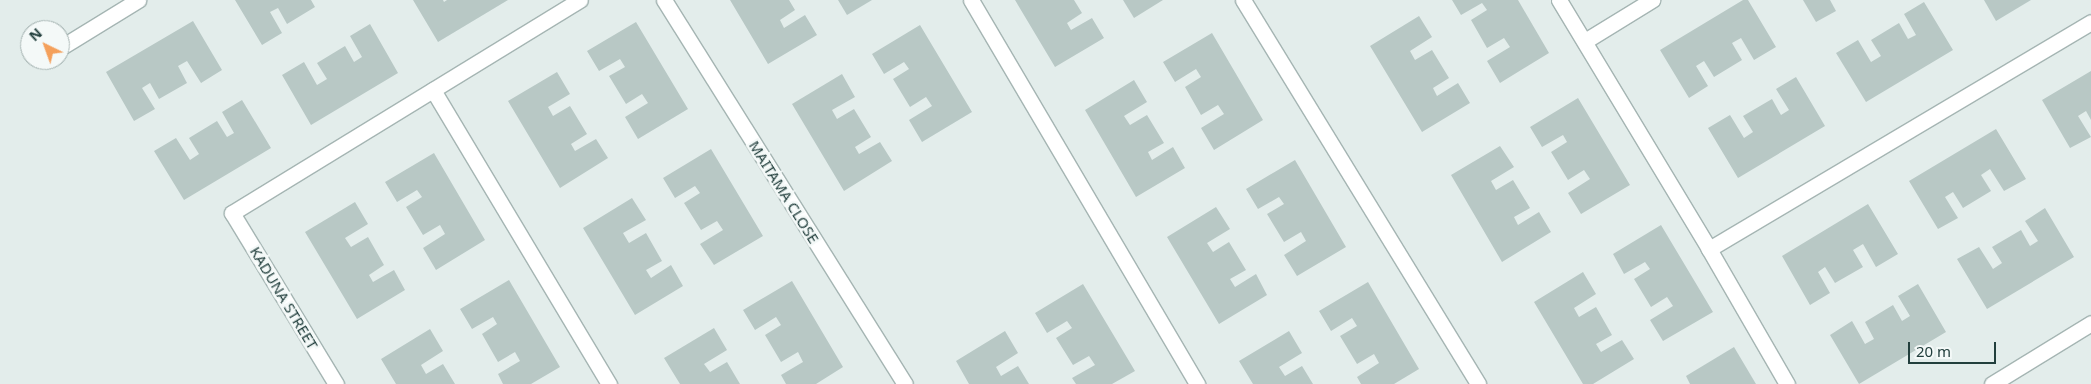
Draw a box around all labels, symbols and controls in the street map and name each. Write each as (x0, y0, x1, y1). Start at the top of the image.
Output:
north arrow (20, 20, 70, 70)
text: N (25, 23, 46, 45)
street label: MAITAMA CLOSE (745, 137, 823, 247)
street label: KADUNA STREET (246, 243, 322, 353)
scale bar (1911, 332, 1998, 364)
text: 20 m (1916, 341, 1951, 361)

